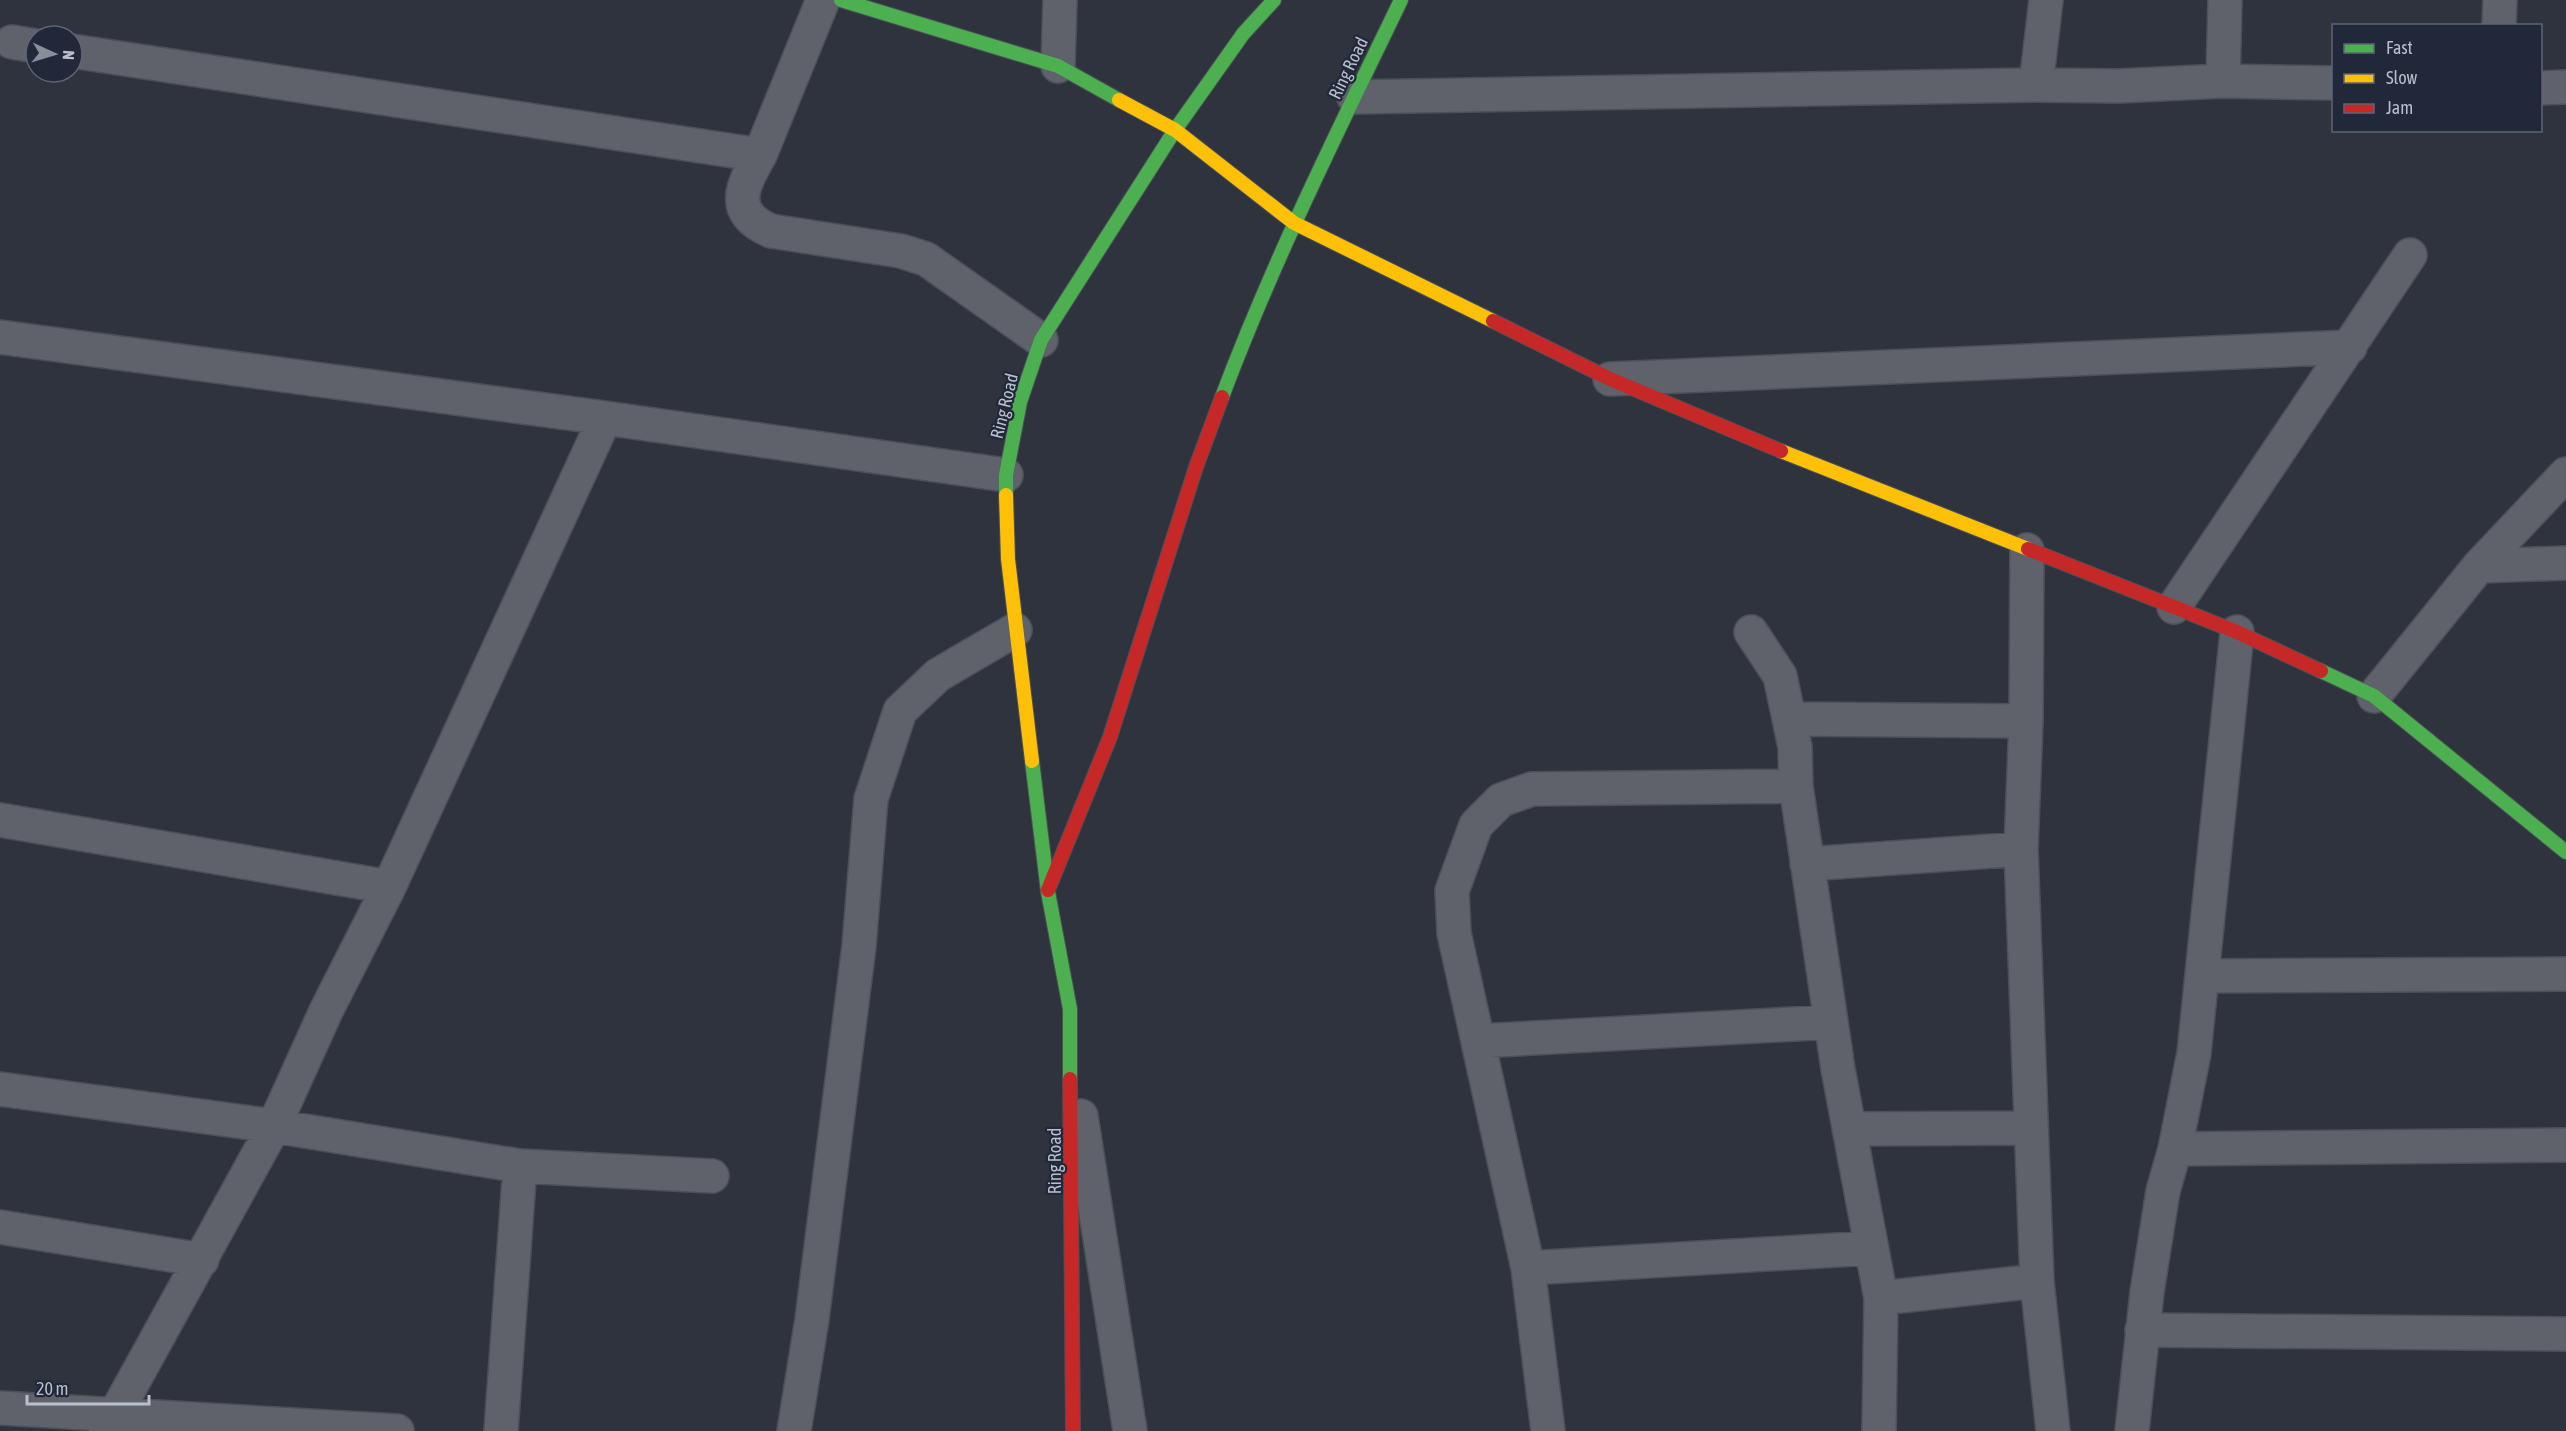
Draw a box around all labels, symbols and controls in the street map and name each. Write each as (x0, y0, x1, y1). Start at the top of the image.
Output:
north arrow (24, 24, 84, 84)
legend (2332, 24, 2542, 132)
street label: Ring Road (1324, 34, 1372, 102)
text: Fast (2386, 37, 2413, 58)
text: N (60, 50, 78, 60)
text: Slow (2386, 67, 2417, 88)
text: Jam (2386, 97, 2413, 118)
street label: Ring Road (986, 371, 1022, 441)
street label: Ring Road (1044, 1128, 1065, 1194)
scale bar (27, 1368, 148, 1406)
text: 20 m (36, 1378, 68, 1399)

